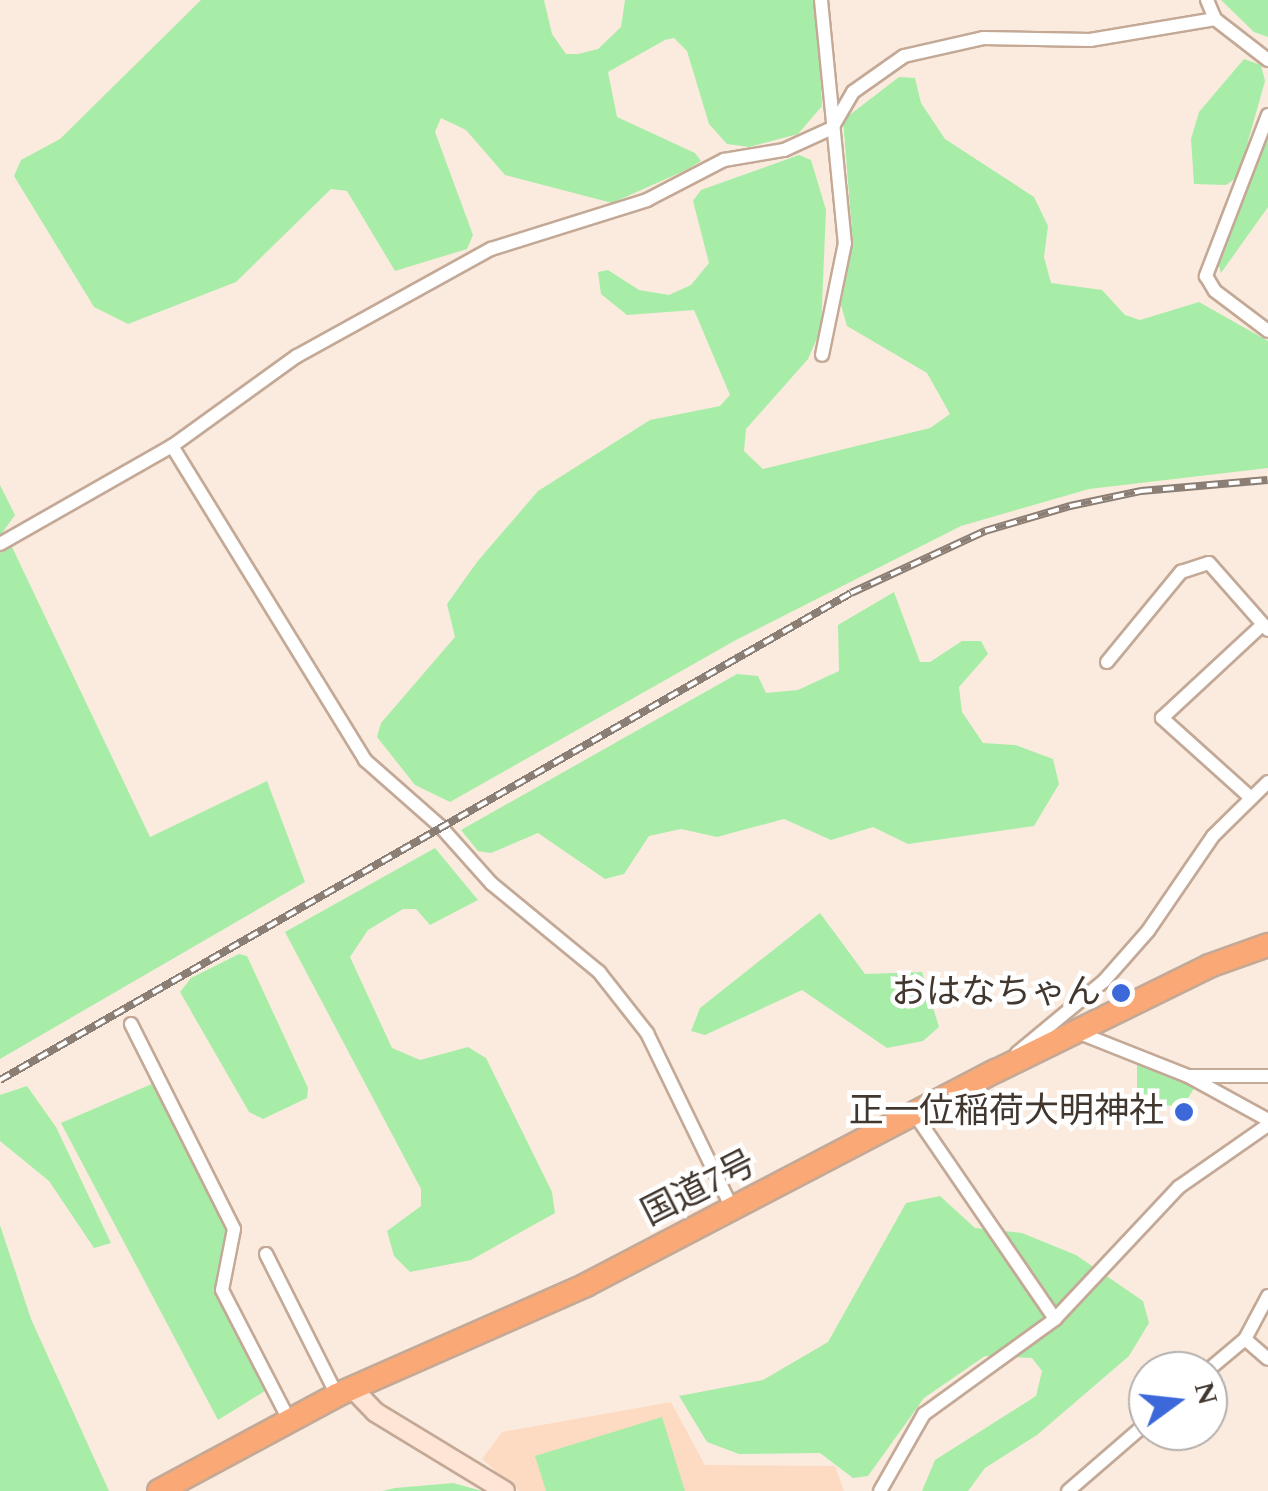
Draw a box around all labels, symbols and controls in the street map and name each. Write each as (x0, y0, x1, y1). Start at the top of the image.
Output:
place label: おはなちゃん (891, 972, 1101, 1014)
marker: おはなちゃん (1110, 982, 1132, 1004)
place label: 正一位稲荷大明神社 (849, 1091, 1164, 1133)
marker: 正一位稲荷大明神社 (1173, 1101, 1195, 1123)
street label: 国道7号 (635, 1142, 763, 1236)
north arrow (1128, 1351, 1228, 1451)
text: N (1182, 1377, 1229, 1410)

